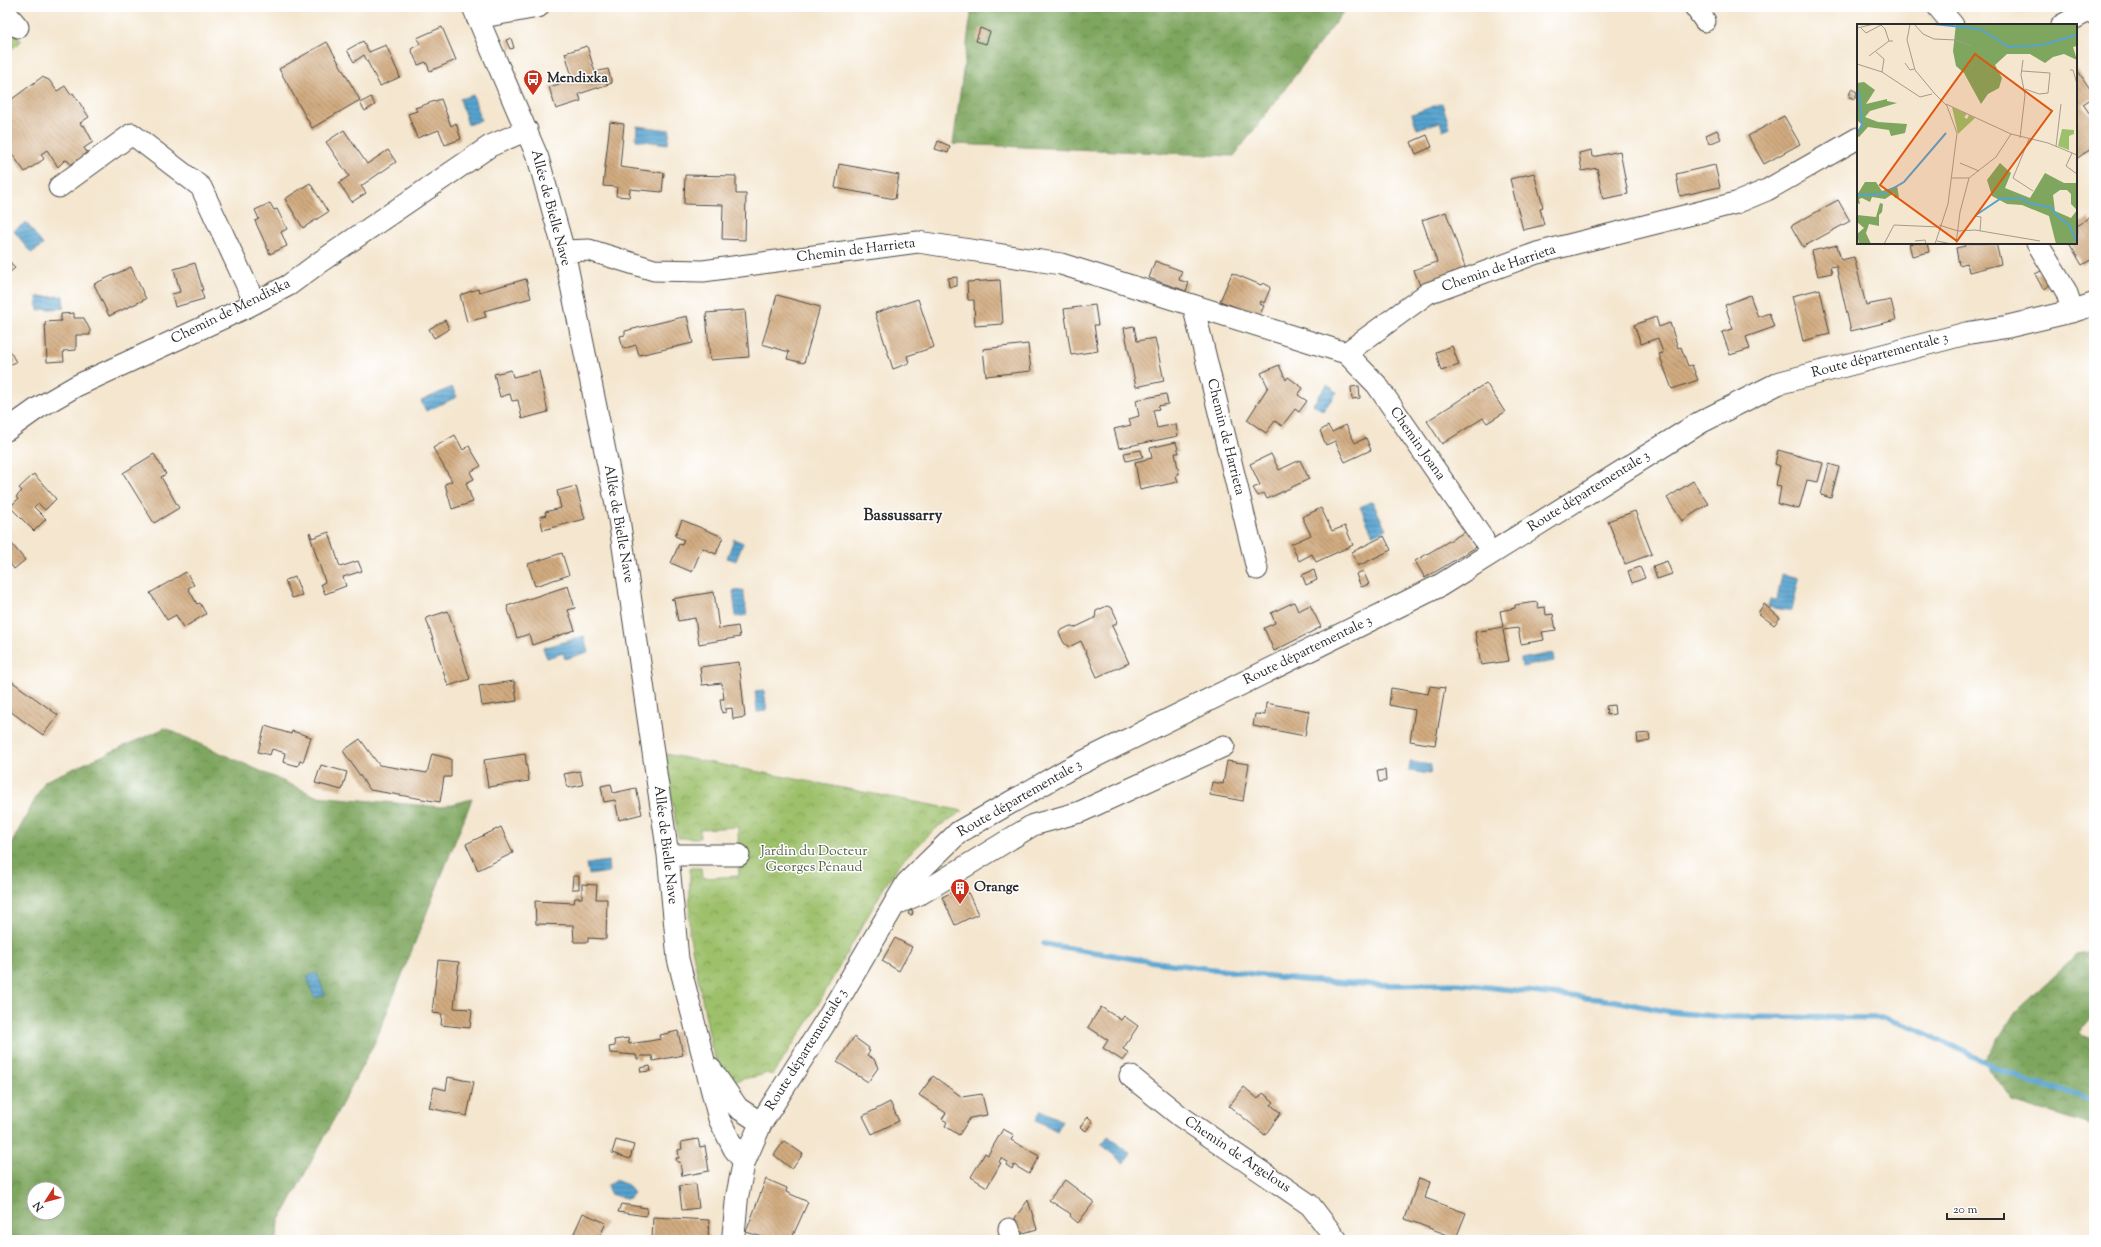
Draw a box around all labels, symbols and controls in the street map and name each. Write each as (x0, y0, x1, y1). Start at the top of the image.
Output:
inset map (1857, 24, 2077, 244)
bus stop icon: Mendixka (522, 68, 544, 96)
place label: Mendixka (547, 69, 609, 89)
street label: Allée de Bielle Nave (525, 148, 575, 268)
street label: Chemin de Harrieta (796, 234, 917, 268)
street label: Chemin de Harrieta (1439, 240, 1559, 298)
street label: Chemin de Mendixka (168, 274, 295, 350)
street label: Route départementale 3 (1809, 328, 1951, 384)
street label: Chemin de Harrieta (1201, 377, 1249, 498)
street label: Chemin Joana (1384, 403, 1450, 485)
street label: Route départementale 3 (1524, 446, 1654, 538)
street label: Allée de Bielle Nave (598, 463, 638, 585)
district label: Bassussarry (864, 505, 942, 528)
street label: Route départementale 3 (1240, 611, 1376, 691)
street label: Route départementale 3 (954, 755, 1086, 843)
street label: Allée de Bielle Nave (648, 784, 682, 906)
park label: Jardin du Docteur Georges Pénaud (759, 842, 868, 878)
building icon: Orange (949, 877, 971, 905)
place label: Orange (974, 878, 1020, 898)
street label: Route départementale 3 (761, 985, 853, 1115)
street label: Chemin de Argelous (1180, 1112, 1294, 1198)
north arrow (26, 1181, 66, 1221)
scale bar (1947, 1195, 2004, 1221)
text: N (30, 1198, 48, 1215)
text: 20 m (1953, 1201, 1978, 1219)

